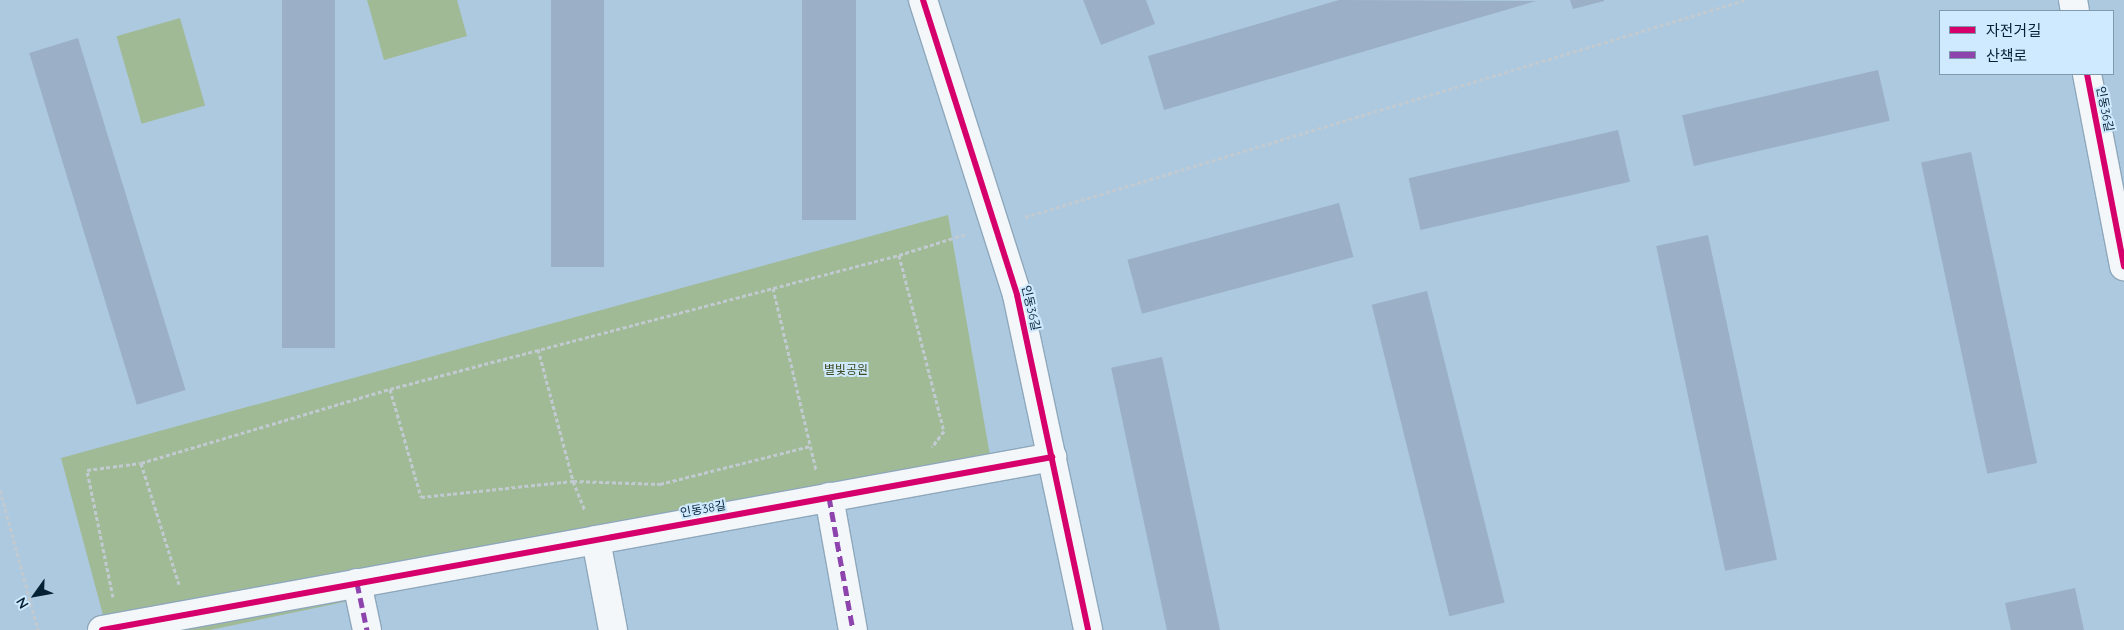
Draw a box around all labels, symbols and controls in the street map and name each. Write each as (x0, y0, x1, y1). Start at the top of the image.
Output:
legend (1939, 10, 2114, 75)
text: 자전거길 (1986, 21, 2041, 40)
text: 산책로 (1986, 46, 2027, 65)
street label: 인동36길 (2094, 85, 2116, 133)
street label: 인동36길 (1019, 284, 1043, 332)
park label: 별빛공원 (824, 363, 868, 377)
street label: 인동38길 (679, 498, 727, 520)
north arrow (10, 570, 60, 620)
text: N (12, 594, 33, 612)

